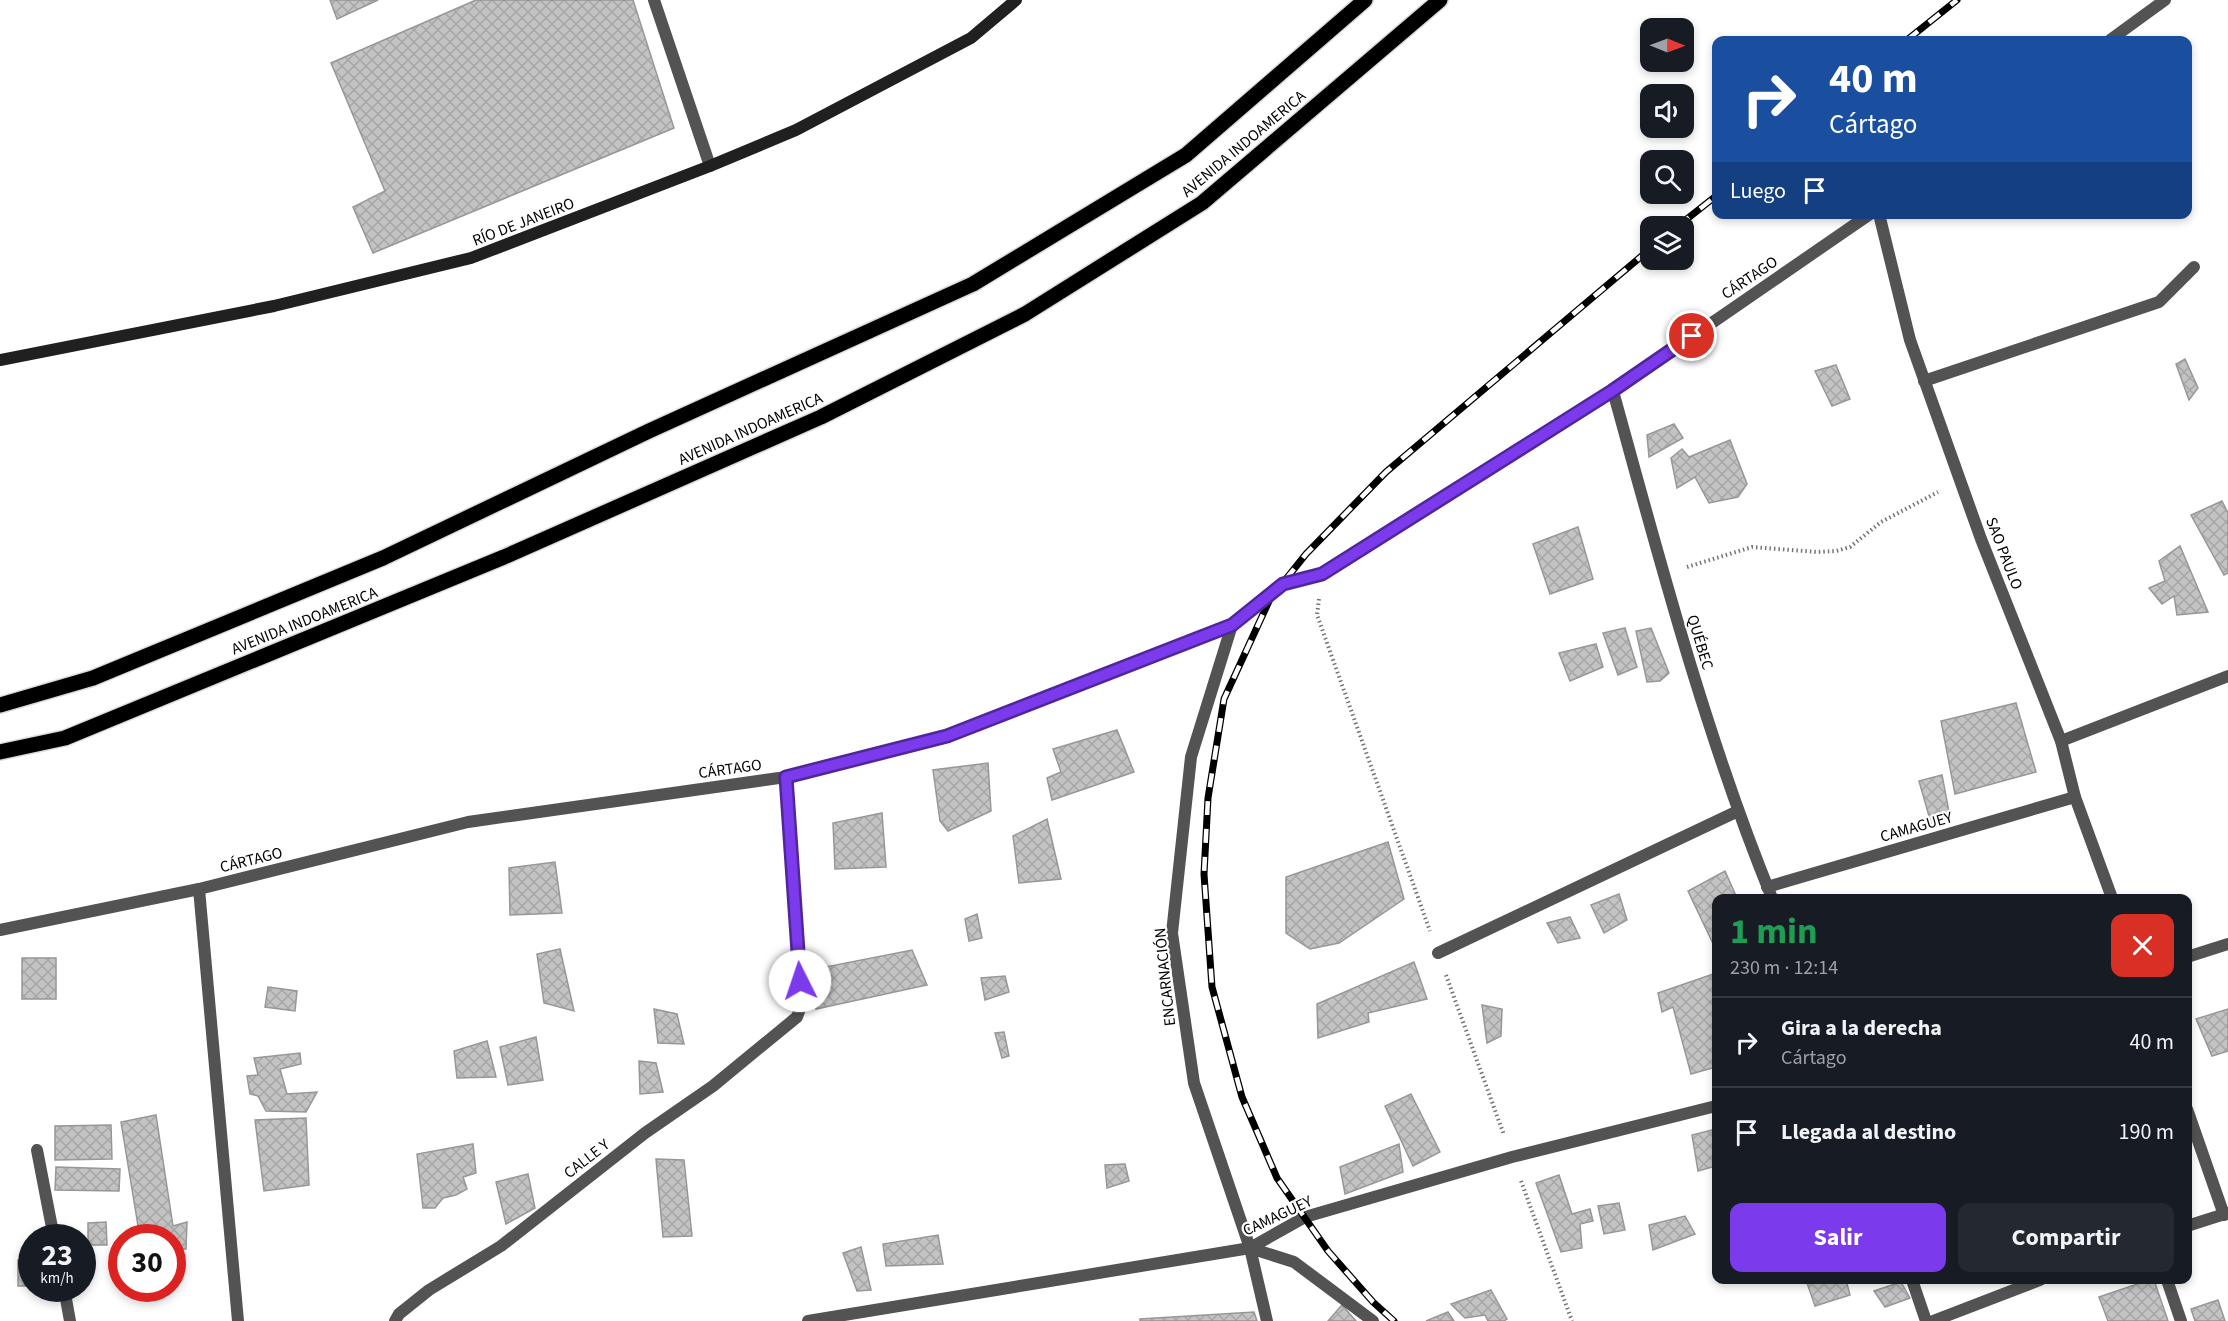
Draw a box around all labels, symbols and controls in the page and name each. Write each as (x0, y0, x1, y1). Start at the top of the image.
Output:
north arrow (1640, 18, 1694, 72)
map controls (1640, 18, 1694, 270)
text: 40 m (1829, 49, 1918, 109)
icon: right (1730, 60, 1808, 138)
button: sound (1640, 84, 1694, 138)
street label: AVENIDA INDOAMERICA (1177, 85, 1311, 202)
text: Cártago (1829, 105, 1917, 144)
button: search (1640, 150, 1694, 204)
icon: arrive (1798, 174, 1831, 207)
text: Luego (1730, 175, 1786, 207)
street label: RÍO DE JANEIRO (469, 192, 578, 251)
button: layers (1640, 216, 1694, 270)
street label: CÁRTAGO (1717, 251, 1782, 305)
pin (1666, 310, 1717, 361)
icon: arrive (1675, 319, 1708, 352)
street label: AVENIDA INDOAMERICA (675, 387, 826, 471)
street label: SAO PAULO (1980, 514, 2028, 593)
street label: AVENIDA INDOAMERICA (228, 581, 381, 660)
street label: QUÉBEC (1681, 612, 1719, 672)
street label: CÁRTAGO (697, 754, 763, 784)
street label: CAMAGUEY (1878, 806, 1955, 848)
street label: CÁRTAGO (218, 842, 285, 878)
text: 1 min (1730, 906, 1818, 957)
button: close (2111, 914, 2174, 977)
street label: ENCARNACIÓN (1149, 927, 1181, 1027)
position arrow (768, 949, 832, 1013)
text: 230 m · 12:14 (1730, 954, 1838, 982)
text: Gira a la derecha (1781, 1012, 1942, 1044)
icon: right (1730, 1026, 1763, 1059)
text: 40 m (2129, 1026, 2174, 1058)
text: Cártago (1781, 1044, 1847, 1072)
icon: arrive (1730, 1116, 1763, 1149)
text: Llegada al destino (1781, 1116, 1956, 1148)
text: 190 m (2119, 1116, 2174, 1148)
street label: CALLE Y (559, 1134, 614, 1184)
street label: CAMAGUEY (1239, 1190, 1316, 1242)
button: Salir (1730, 1203, 1946, 1272)
button: Compartir (1958, 1203, 2174, 1272)
speed limit sign: 30 (108, 1224, 186, 1302)
text: 23 (41, 1234, 73, 1277)
text: km/h (40, 1268, 74, 1289)

